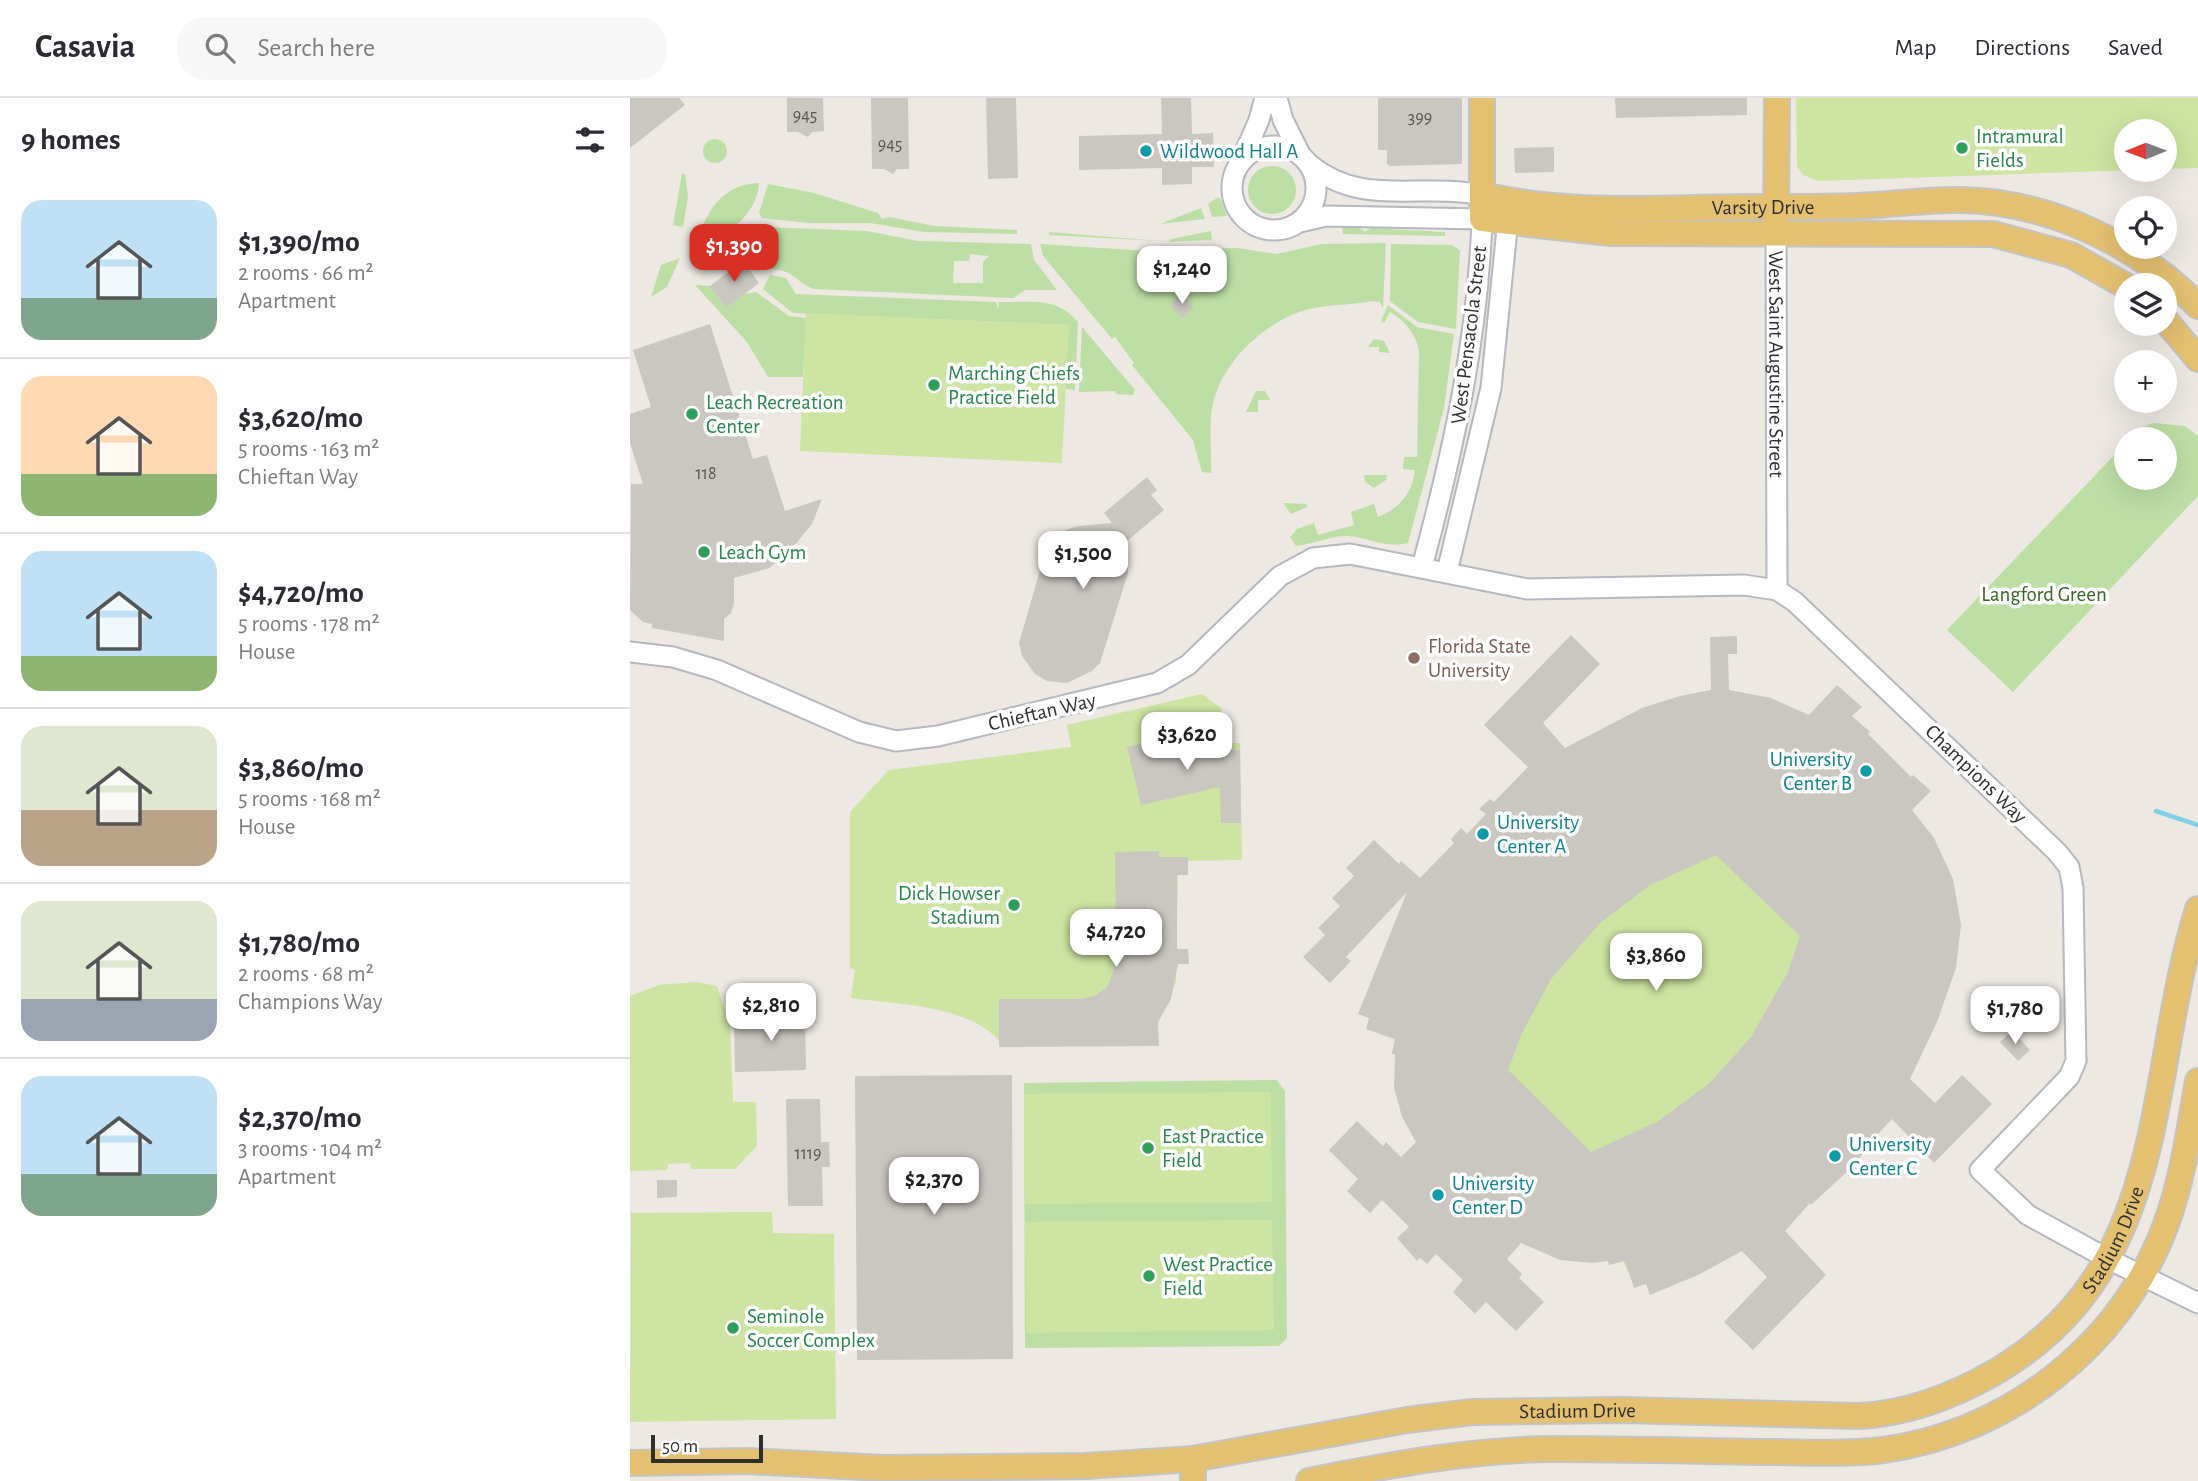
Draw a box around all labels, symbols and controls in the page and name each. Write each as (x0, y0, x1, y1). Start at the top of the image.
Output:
search box (177, 17, 667, 80)
icon: search (201, 29, 239, 67)
text: Casavia (35, 31, 135, 64)
text: Search here (257, 35, 375, 61)
text: Map (1894, 36, 1936, 60)
text: Directions (1974, 36, 2070, 60)
text: Saved (2108, 36, 2163, 60)
house number: 945 (793, 107, 817, 125)
house number: 399 (1408, 109, 1432, 127)
north arrow (2114, 119, 2177, 182)
map controls (2114, 119, 2177, 490)
icon: filters (571, 121, 609, 159)
text: 9 homes (21, 125, 121, 155)
place label: Intramural Fields (1976, 126, 2064, 171)
house number: 945 (878, 136, 902, 154)
marker: Intramural Fields (1954, 140, 1970, 156)
place label: Wildwood Hall A (1160, 141, 1298, 162)
marker: Wildwood Hall A (1138, 143, 1154, 159)
street label: Varsity Drive (1711, 196, 1814, 218)
button: locate (2114, 196, 2177, 259)
pin: $1,390 (677, 225, 791, 284)
text: $1,390/mo (238, 227, 360, 257)
icon: home (77, 228, 161, 312)
text: $1,390 (706, 235, 762, 258)
street label: West Pensacola Street (1448, 244, 1490, 425)
pin: $1,240 (1125, 246, 1239, 306)
street label: West Saint Augustine Street (1766, 250, 1787, 478)
text: $1,240 (1153, 257, 1211, 280)
text: 2 rooms · 66 m² (238, 262, 374, 285)
button: layers (2114, 273, 2177, 336)
text: Apartment (238, 290, 336, 313)
button: + (2114, 350, 2177, 413)
place label: Marching Chiefs Practice Field (948, 363, 1080, 408)
marker: Marching Chiefs Practice Field (926, 377, 942, 393)
place label: Leach Recreation Center (706, 392, 844, 437)
text: $3,620/mo (238, 403, 363, 433)
icon: home (77, 404, 161, 488)
marker: Leach Recreation Center (684, 406, 700, 422)
button: − (2114, 427, 2177, 490)
text: 5 rooms · 163 m² (238, 438, 379, 461)
house number: 118 (696, 465, 716, 483)
text: Chieftan Way (238, 466, 358, 489)
pin: $1,500 (1026, 532, 1140, 591)
place label: Leach Gym (718, 542, 806, 563)
text: $1,500 (1054, 542, 1112, 565)
marker: Leach Gym (696, 544, 712, 560)
text: $4,720/mo (238, 578, 364, 608)
icon: home (77, 579, 161, 663)
park label: Langford Green (1981, 584, 2107, 605)
text: 5 rooms · 178 m² (238, 613, 380, 636)
place label: Florida State University (1428, 636, 1531, 681)
text: House (238, 641, 295, 664)
marker: Florida State University (1406, 650, 1422, 666)
street label: Chieftan Way (986, 689, 1098, 735)
pin: $3,620 (1130, 712, 1244, 772)
street label: Champions Way (1921, 721, 2031, 827)
text: $3,620 (1157, 723, 1217, 746)
place label: University Center B (1770, 749, 1852, 794)
text: $3,860/mo (238, 753, 364, 783)
icon: home (77, 754, 161, 838)
marker: University Center B (1858, 763, 1874, 779)
text: 5 rooms · 168 m² (238, 788, 381, 811)
place label: University Center A (1497, 812, 1579, 857)
text: House (238, 816, 295, 839)
marker: University Center A (1475, 826, 1491, 842)
place label: Dick Howser Stadium (898, 883, 1000, 928)
marker: Dick Howser Stadium (1006, 897, 1022, 913)
pin: $4,720 (1059, 910, 1173, 969)
text: $4,720 (1086, 920, 1146, 943)
text: $1,780/mo (238, 928, 360, 958)
icon: home (77, 929, 161, 1013)
pin: $3,860 (1599, 934, 1713, 993)
text: $3,860 (1626, 944, 1686, 967)
text: 2 rooms · 68 m² (238, 963, 374, 986)
pin: $2,810 (714, 984, 828, 1043)
pin: $1,780 (1958, 986, 2072, 1046)
text: Champions Way (238, 991, 383, 1014)
text: $2,810 (742, 994, 800, 1017)
text: $1,780 (1986, 997, 2044, 1020)
text: $2,370/mo (238, 1103, 362, 1133)
icon: home (77, 1104, 161, 1188)
place label: East Practice Field (1162, 1126, 1264, 1171)
place label: University Center C (1849, 1134, 1931, 1179)
text: 3 rooms · 104 m² (238, 1138, 382, 1161)
marker: East Practice Field (1140, 1140, 1156, 1156)
house number: 1119 (794, 1145, 822, 1163)
marker: University Center C (1827, 1148, 1843, 1164)
pin: $2,370 (877, 1158, 991, 1217)
text: Apartment (238, 1166, 336, 1189)
text: $2,370 (905, 1168, 963, 1191)
place label: University Center D (1452, 1173, 1534, 1218)
street label: Stadium Drive (2078, 1184, 2147, 1297)
marker: University Center D (1430, 1187, 1446, 1203)
place label: West Practice Field (1163, 1254, 1273, 1299)
marker: West Practice Field (1141, 1268, 1157, 1284)
place label: Seminole Soccer Complex (747, 1306, 875, 1351)
marker: Seminole Soccer Complex (725, 1320, 741, 1336)
street label: Stadium Drive (1519, 1399, 1636, 1422)
scale bar (651, 1432, 763, 1464)
text: 50 m (662, 1437, 698, 1456)

